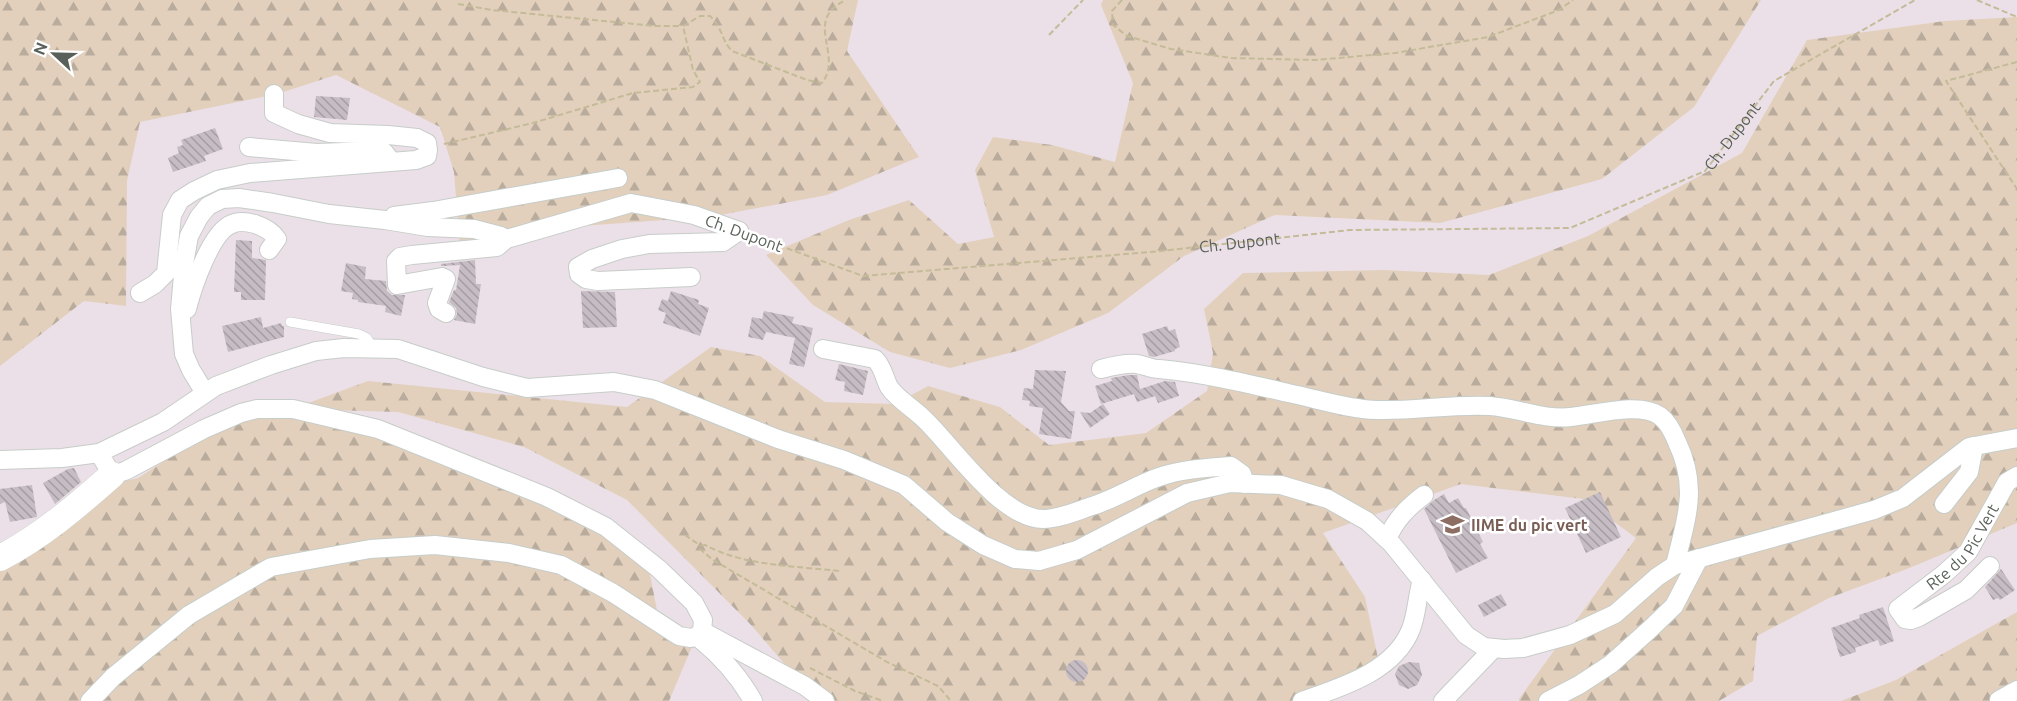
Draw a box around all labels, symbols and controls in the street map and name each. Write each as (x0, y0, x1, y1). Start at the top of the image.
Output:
north arrow (24, 24, 84, 84)
text: N (30, 39, 51, 57)
street label: Ch. Dupont (1700, 98, 1764, 174)
street label: Ch. Dupont (703, 211, 786, 256)
street label: Ch. Dupont (1198, 229, 1281, 256)
street label: Rte du Pic Vert (1923, 500, 2002, 593)
school or university icon: IIME du pic vert (1440, 512, 1466, 538)
place label: IIME du pic vert (1471, 516, 1588, 534)

